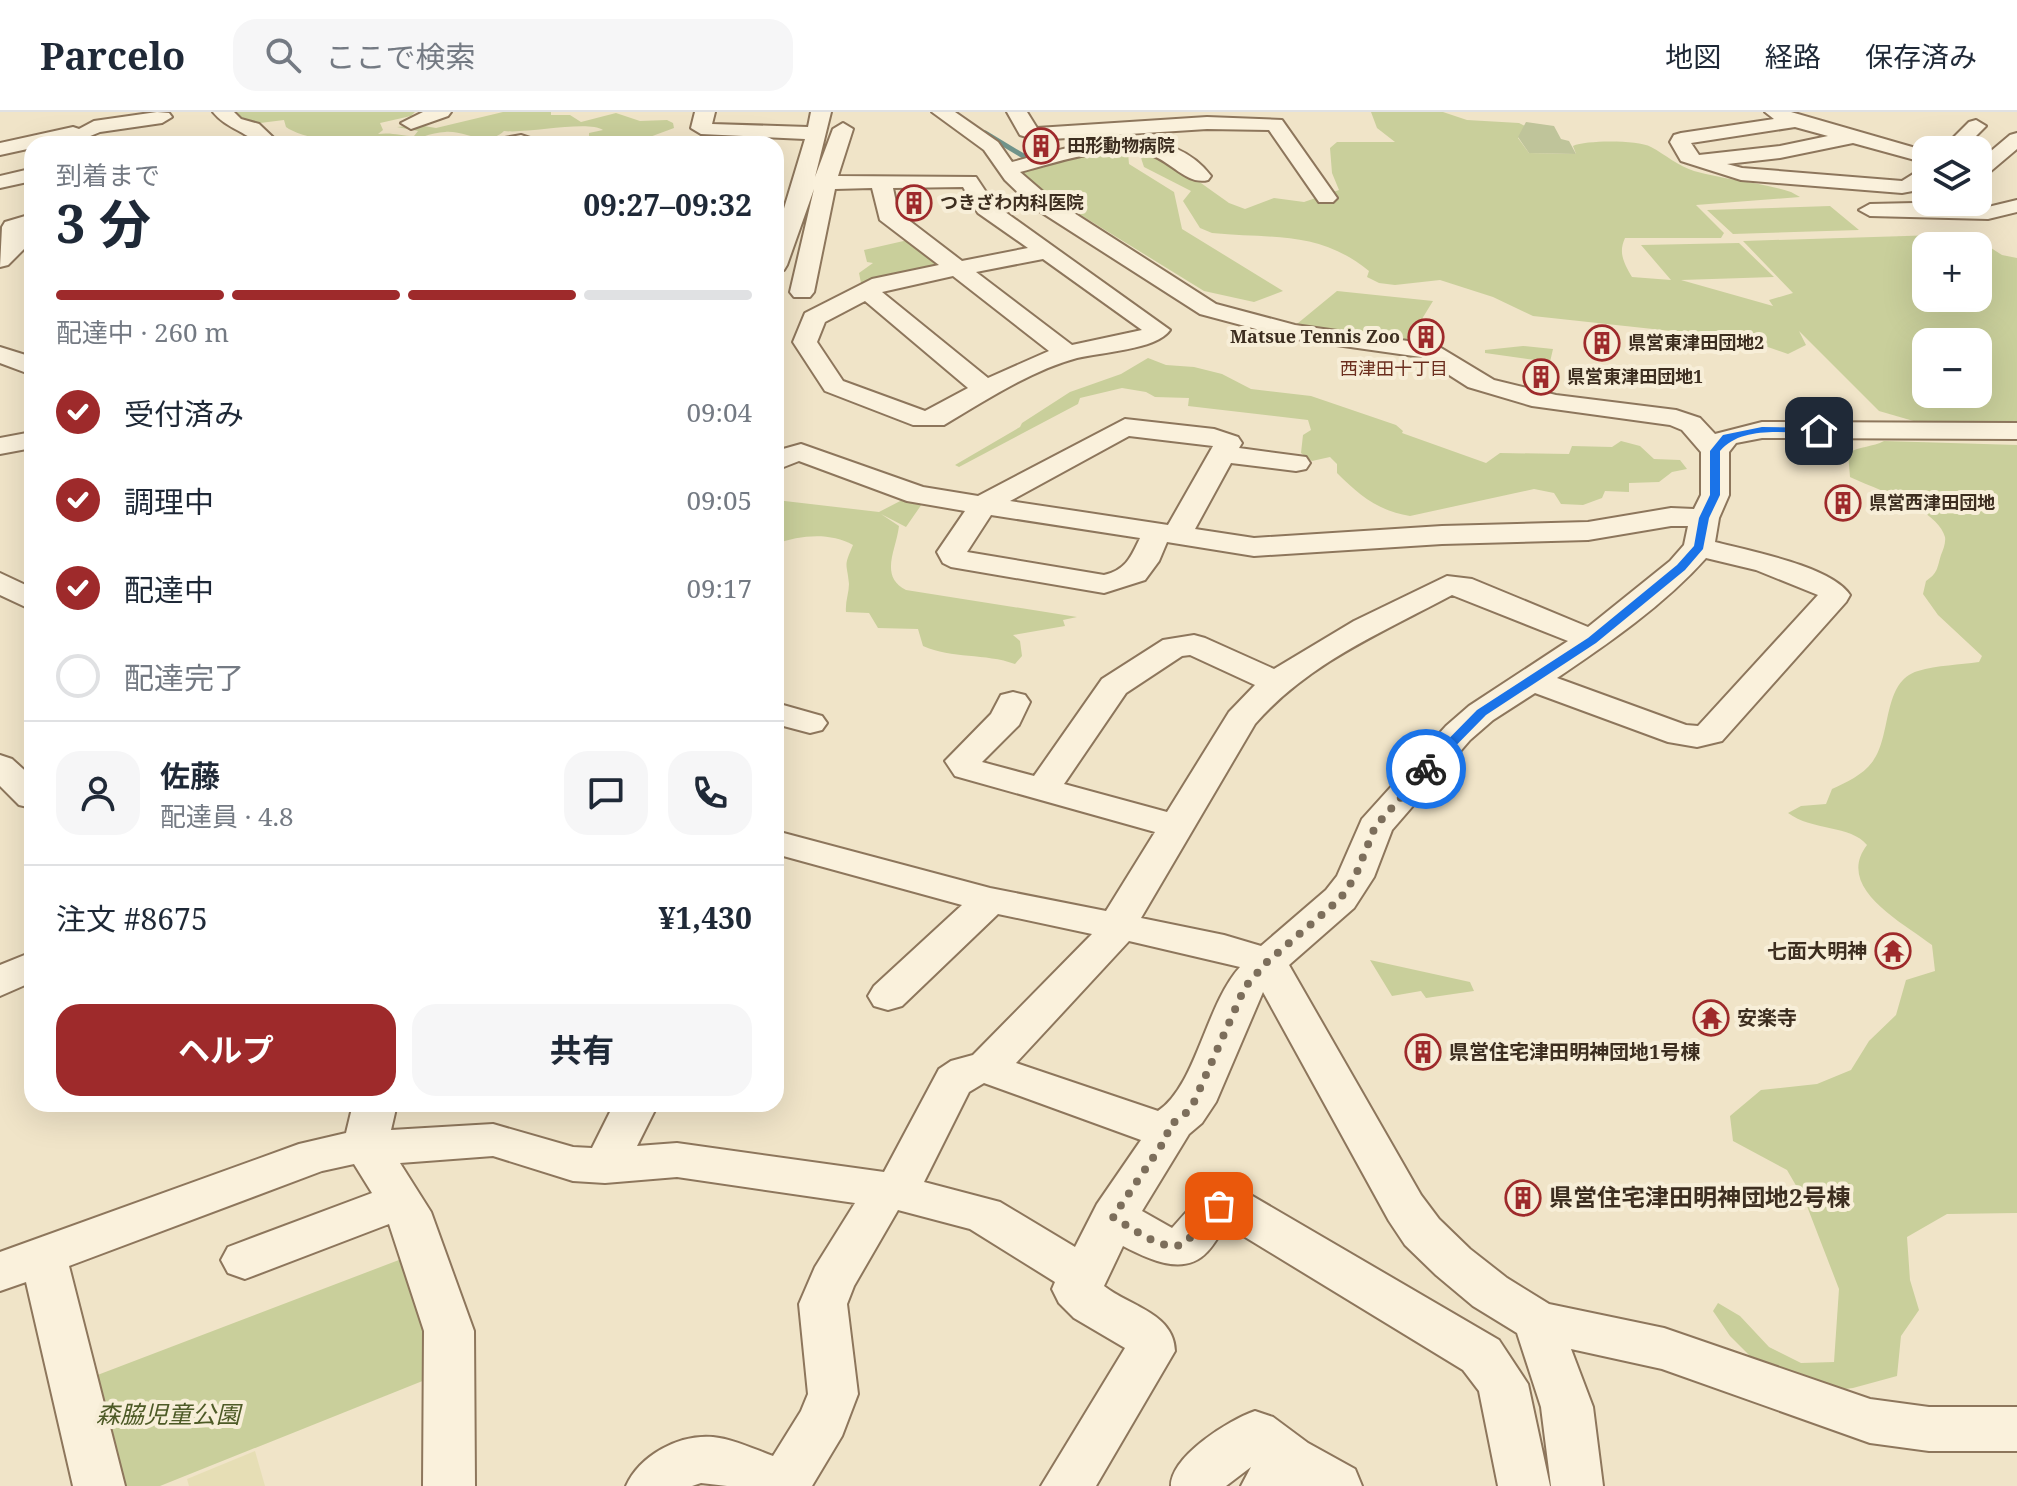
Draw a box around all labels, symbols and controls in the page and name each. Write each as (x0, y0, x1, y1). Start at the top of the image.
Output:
search box (233, 19, 793, 91)
text: Parcelo (40, 29, 185, 81)
icon: search (261, 33, 305, 77)
text: ここで検索 (325, 36, 475, 77)
text: 地図 (1665, 37, 1721, 75)
text: 経路 (1765, 37, 1821, 75)
text: 保存済み (1865, 37, 1977, 75)
building icon: 田形動物病院 (1022, 127, 1060, 165)
place label: 田形動物病院 (1067, 133, 1175, 157)
map controls (1912, 136, 1992, 408)
button: layers (1912, 136, 1992, 216)
text: 到着まで (56, 157, 160, 193)
text: 09:27–09:32 (583, 184, 752, 225)
building icon: つきざわ内科医院 (895, 184, 933, 222)
text: 3 分 (56, 187, 151, 258)
place label: つきざわ内科医院 (940, 190, 1084, 214)
button: + (1912, 232, 1992, 312)
text: 配達中 · 260 m (56, 314, 229, 350)
building icon: Matsue Tennis Zoo (1407, 318, 1445, 356)
place label: Matsue Tennis Zoo (1230, 324, 1400, 348)
building icon: 県営東津田団地2 (1583, 324, 1621, 362)
button: − (1912, 328, 1992, 408)
place label: 県営東津田団地2 (1628, 330, 1764, 354)
district label: 西津田十丁目 (1340, 356, 1448, 380)
building icon: 県営東津田団地1 (1522, 358, 1560, 396)
place label: 県営東津田団地1 (1567, 364, 1703, 388)
icon: check (56, 390, 100, 434)
text: 受付済み (124, 393, 244, 434)
text: 09:04 (686, 394, 752, 430)
pin (1785, 397, 1853, 465)
icon: home (1797, 409, 1841, 453)
icon: check (56, 478, 100, 522)
text: 調理中 (124, 481, 214, 522)
text: 09:05 (686, 482, 752, 518)
building icon: 県営西津田団地 (1824, 484, 1862, 522)
place label: 県営西津田団地 (1869, 490, 1995, 514)
icon: check (56, 566, 100, 610)
text: 配達中 (124, 569, 214, 610)
text: 09:17 (686, 570, 752, 606)
text: 配達完了 (124, 657, 244, 698)
courier (1386, 729, 1466, 809)
icon: bike (1404, 747, 1448, 791)
button: person (56, 751, 140, 835)
button: chat (564, 751, 648, 835)
button: phone (668, 751, 752, 835)
text: 佐藤 (160, 755, 220, 796)
text: 配達員 · 4.8 (160, 798, 294, 834)
text: ¥1,430 (658, 897, 752, 938)
text: 注文 #8675 (56, 898, 208, 939)
temple icon: 七面大明神 (1874, 932, 1912, 970)
place label: 七面大明神 (1767, 937, 1867, 964)
temple icon: 安楽寺 (1692, 999, 1730, 1037)
button: ヘルプ (56, 1004, 396, 1096)
button: 共有 (412, 1004, 752, 1096)
place label: 安楽寺 (1737, 1004, 1797, 1031)
building icon: 県営住宅津田明神団地1号棟 (1404, 1033, 1442, 1071)
place label: 県営住宅津田明神団地1号棟 (1449, 1038, 1700, 1065)
pin (1185, 1172, 1253, 1240)
building icon: 県営住宅津田明神団地2号棟 (1504, 1179, 1542, 1217)
place label: 県営住宅津田明神団地2号棟 (1549, 1180, 1851, 1213)
icon: bag (1197, 1184, 1241, 1228)
park label: 森脇児童公園 (96, 1397, 243, 1430)

